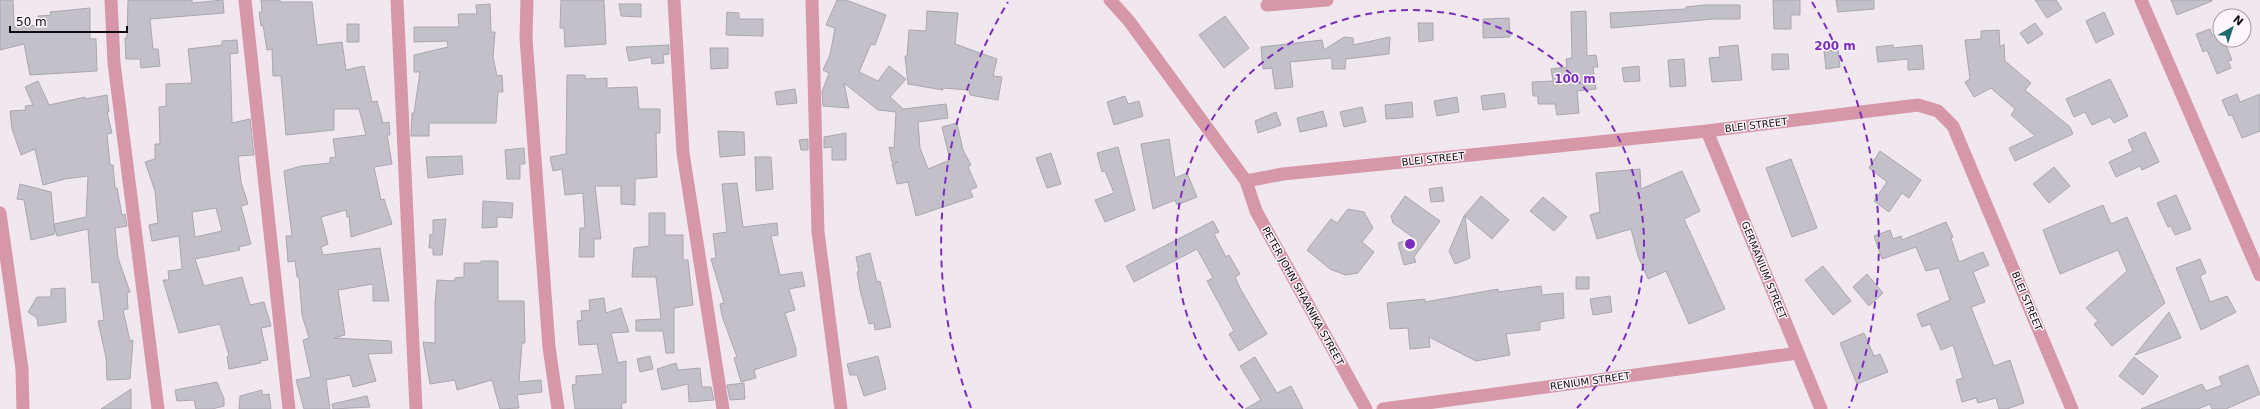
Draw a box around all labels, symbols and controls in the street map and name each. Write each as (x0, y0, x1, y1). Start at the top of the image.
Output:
scale bar (10, 8, 127, 34)
north arrow (2212, 8, 2252, 48)
text: N (2230, 13, 2246, 29)
text: 50 m (16, 15, 47, 29)
text: 200 m (1814, 39, 1856, 53)
text: 100 m (1554, 72, 1596, 86)
street label: BLEI STREET (1724, 116, 1789, 134)
street label: BLEI STREET (1401, 150, 1466, 168)
street label: GERMANIUM STREET (1739, 220, 1789, 321)
street label: PETER JOHN SHAANIKA STREET (1260, 225, 1346, 368)
centre of rings (1403, 237, 1417, 251)
street label: BLEI STREET (2010, 270, 2045, 333)
street label: RENIUM STREET (1549, 370, 1632, 392)

